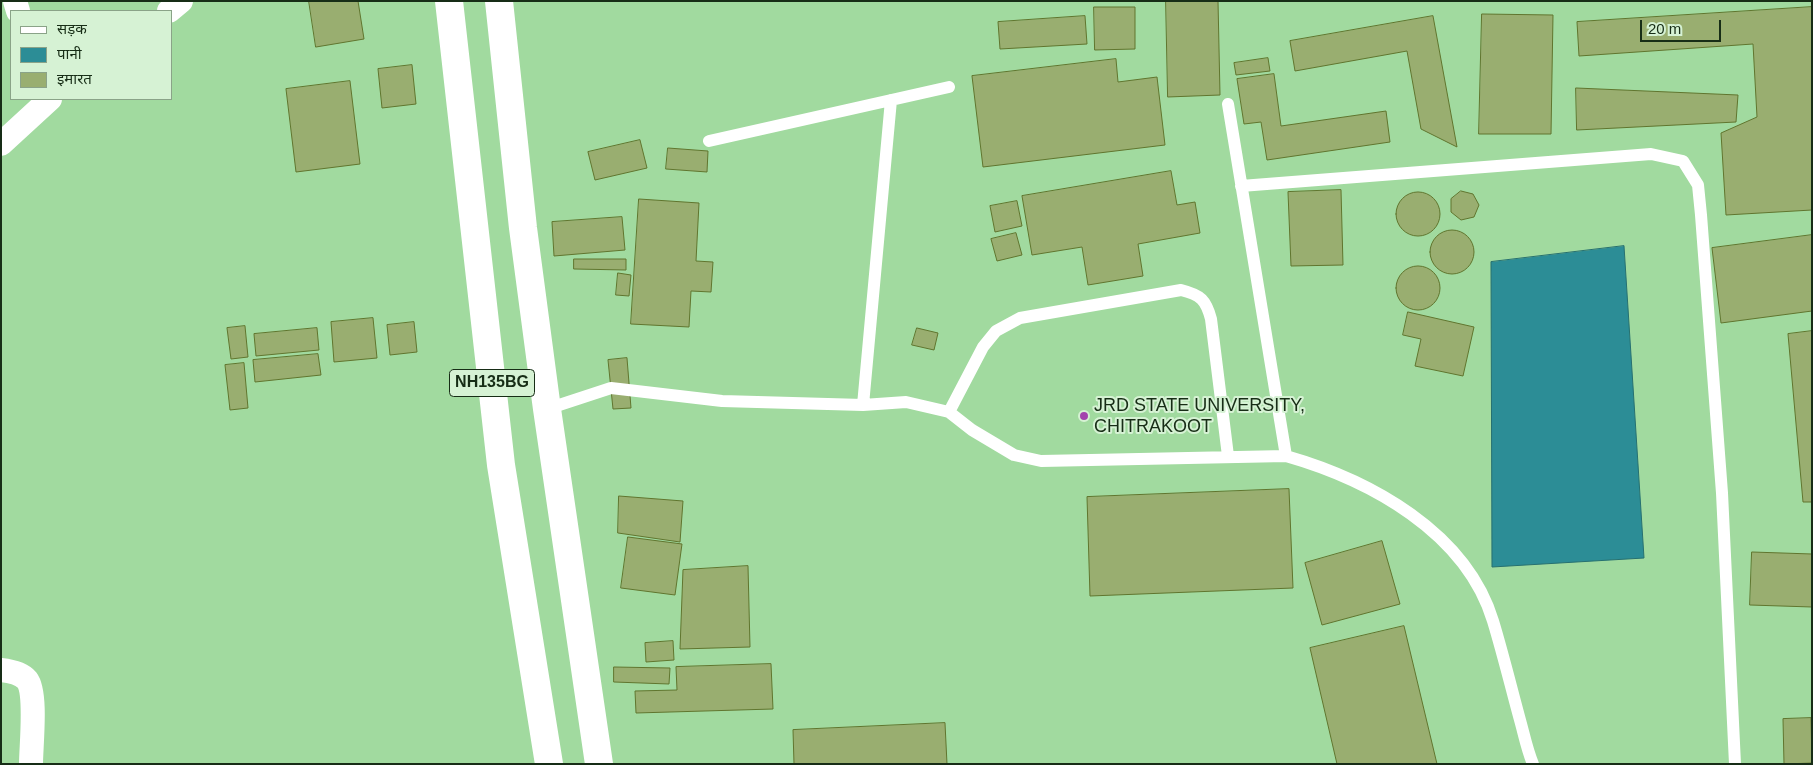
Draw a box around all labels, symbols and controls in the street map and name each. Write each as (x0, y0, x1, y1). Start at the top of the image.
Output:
legend (10, 10, 172, 100)
scale bar (1643, 10, 1724, 42)
text: सड़क (57, 20, 87, 37)
text: 20 m (1648, 20, 1681, 37)
text: पानी (57, 45, 82, 62)
text: इमारत (57, 70, 92, 87)
road number: NH135BG (450, 369, 534, 396)
place label: JRD STATE UNIVERSITY, CHITRAKOOT (1094, 395, 1305, 438)
marker: JRD STATE UNIVERSITY, CHITRAKOOT (1078, 410, 1090, 422)

